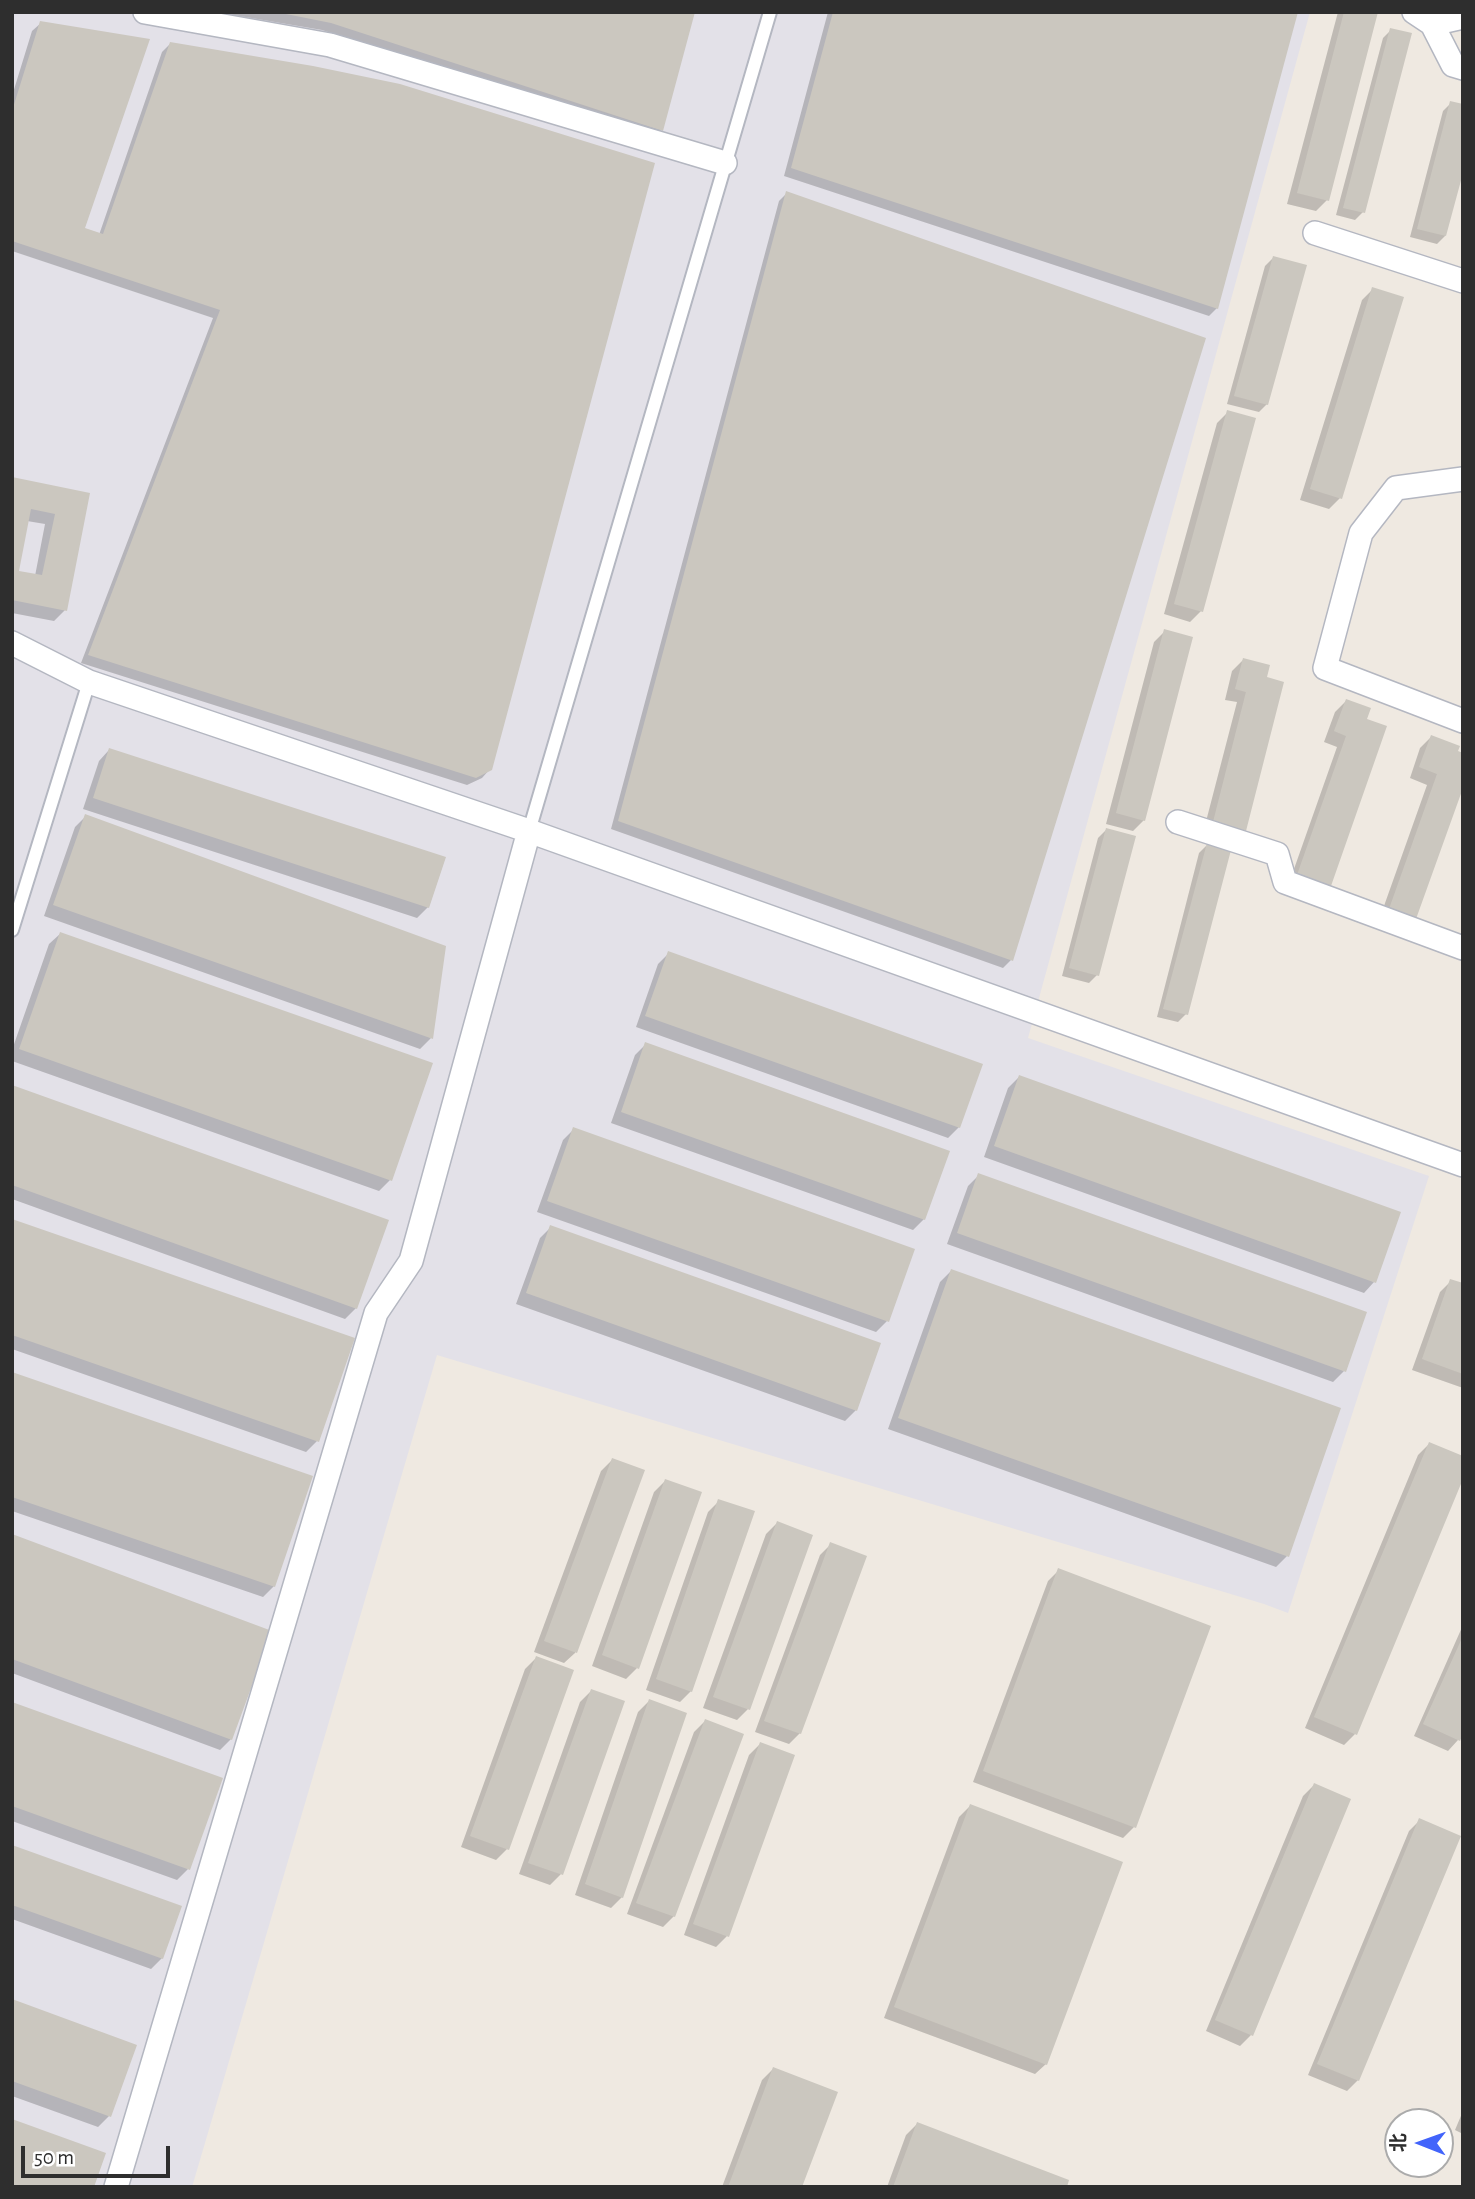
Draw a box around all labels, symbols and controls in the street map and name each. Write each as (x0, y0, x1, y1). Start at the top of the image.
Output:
north arrow (1384, 2108, 1454, 2178)
scale bar (24, 2132, 173, 2176)
text: 北 (1390, 2133, 1409, 2152)
text: 50 m (34, 2147, 74, 2168)

